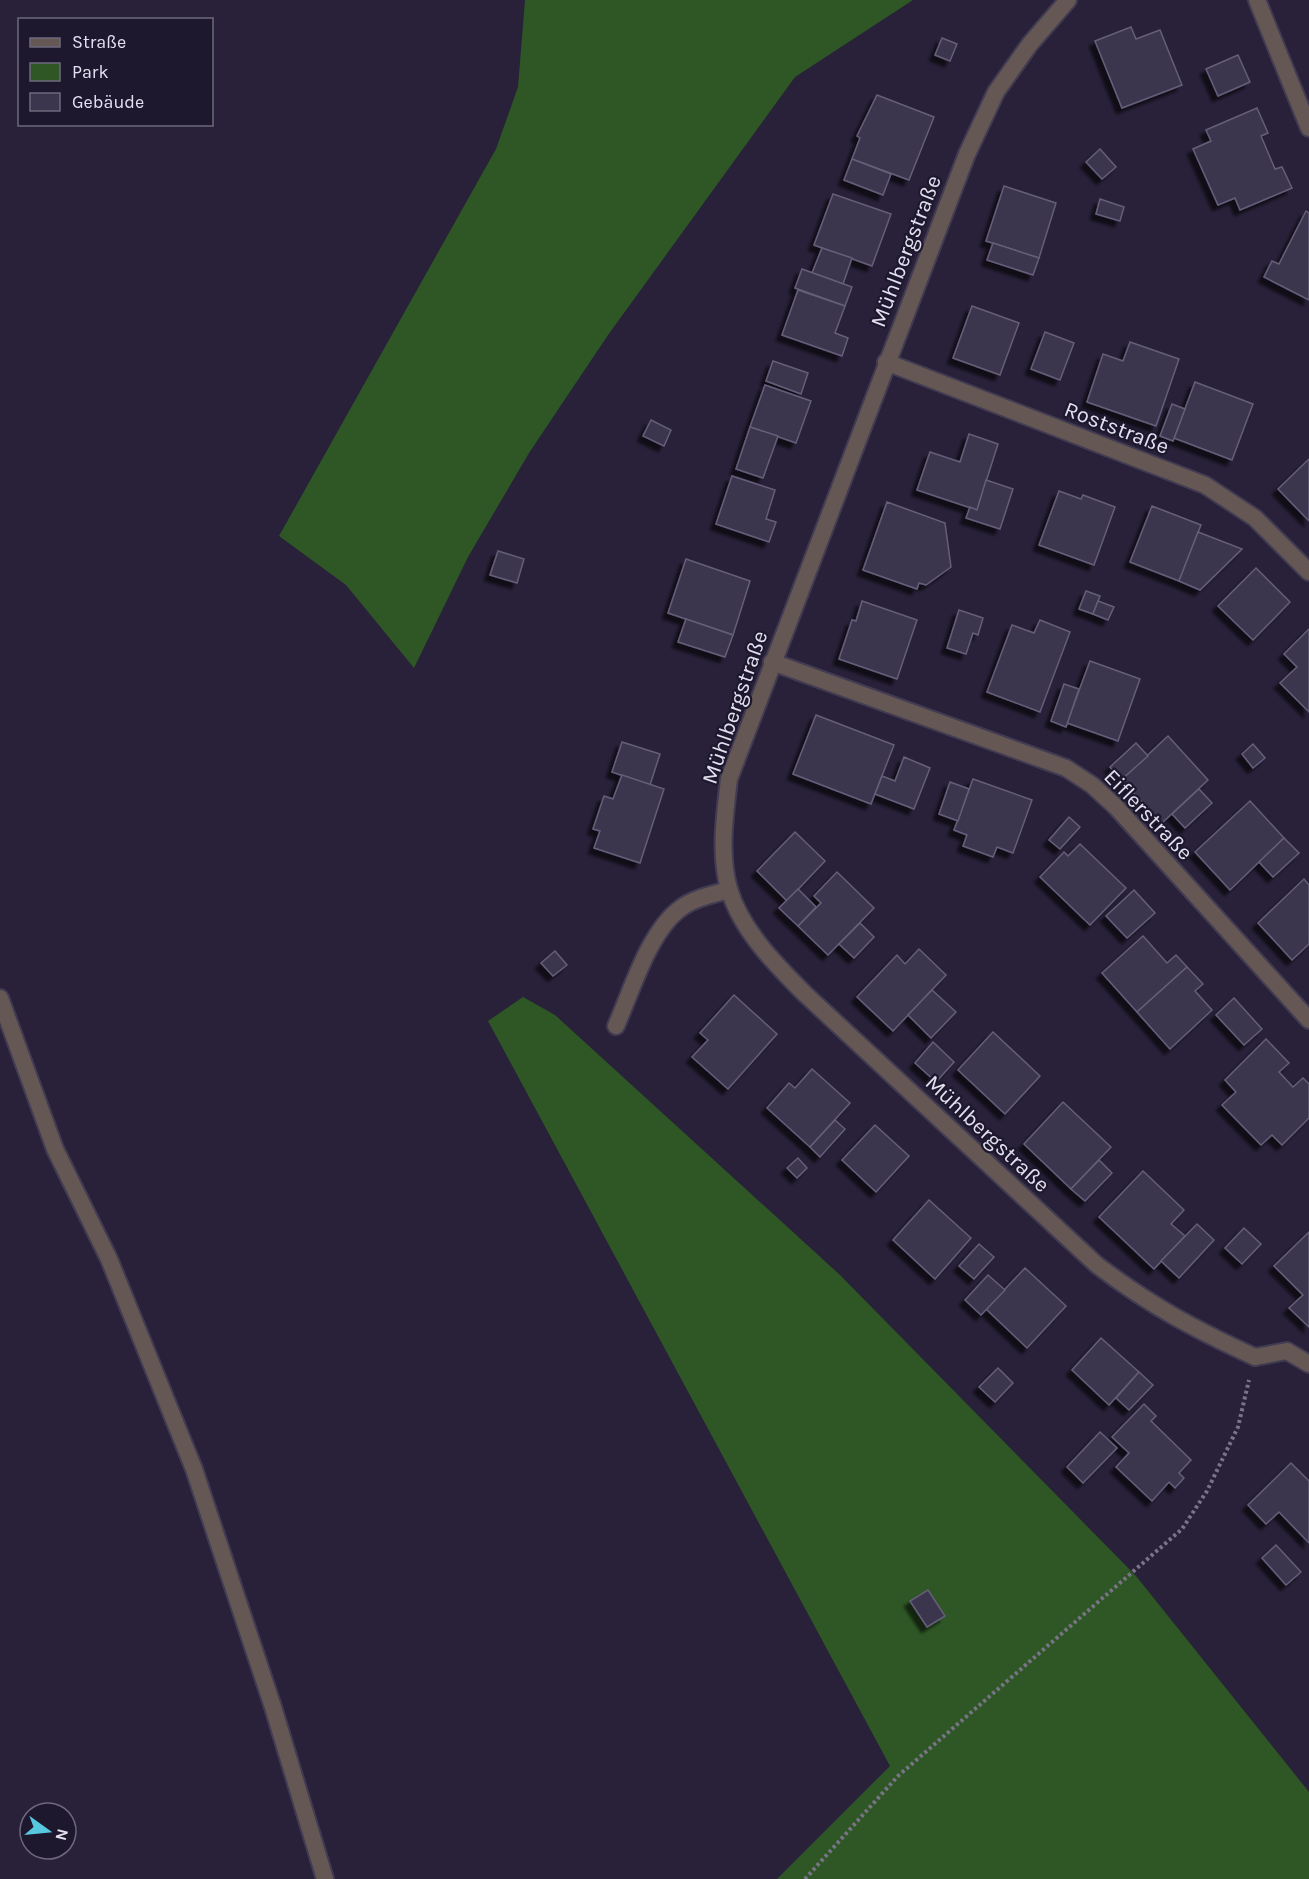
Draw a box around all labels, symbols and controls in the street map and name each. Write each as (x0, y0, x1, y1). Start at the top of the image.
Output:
legend (18, 18, 213, 126)
text: Straße (72, 31, 126, 53)
text: Park (72, 61, 109, 83)
text: Gebäude (72, 91, 144, 113)
street label: Mühlbergstraße (865, 172, 947, 331)
street label: Roststraße (1061, 396, 1173, 460)
street label: Mühlbergstraße (697, 627, 773, 787)
street label: Eiflerstraße (1098, 764, 1198, 866)
street label: Mühlbergstraße (920, 1070, 1055, 1198)
north arrow (18, 1801, 78, 1861)
text: N (51, 1827, 73, 1843)

